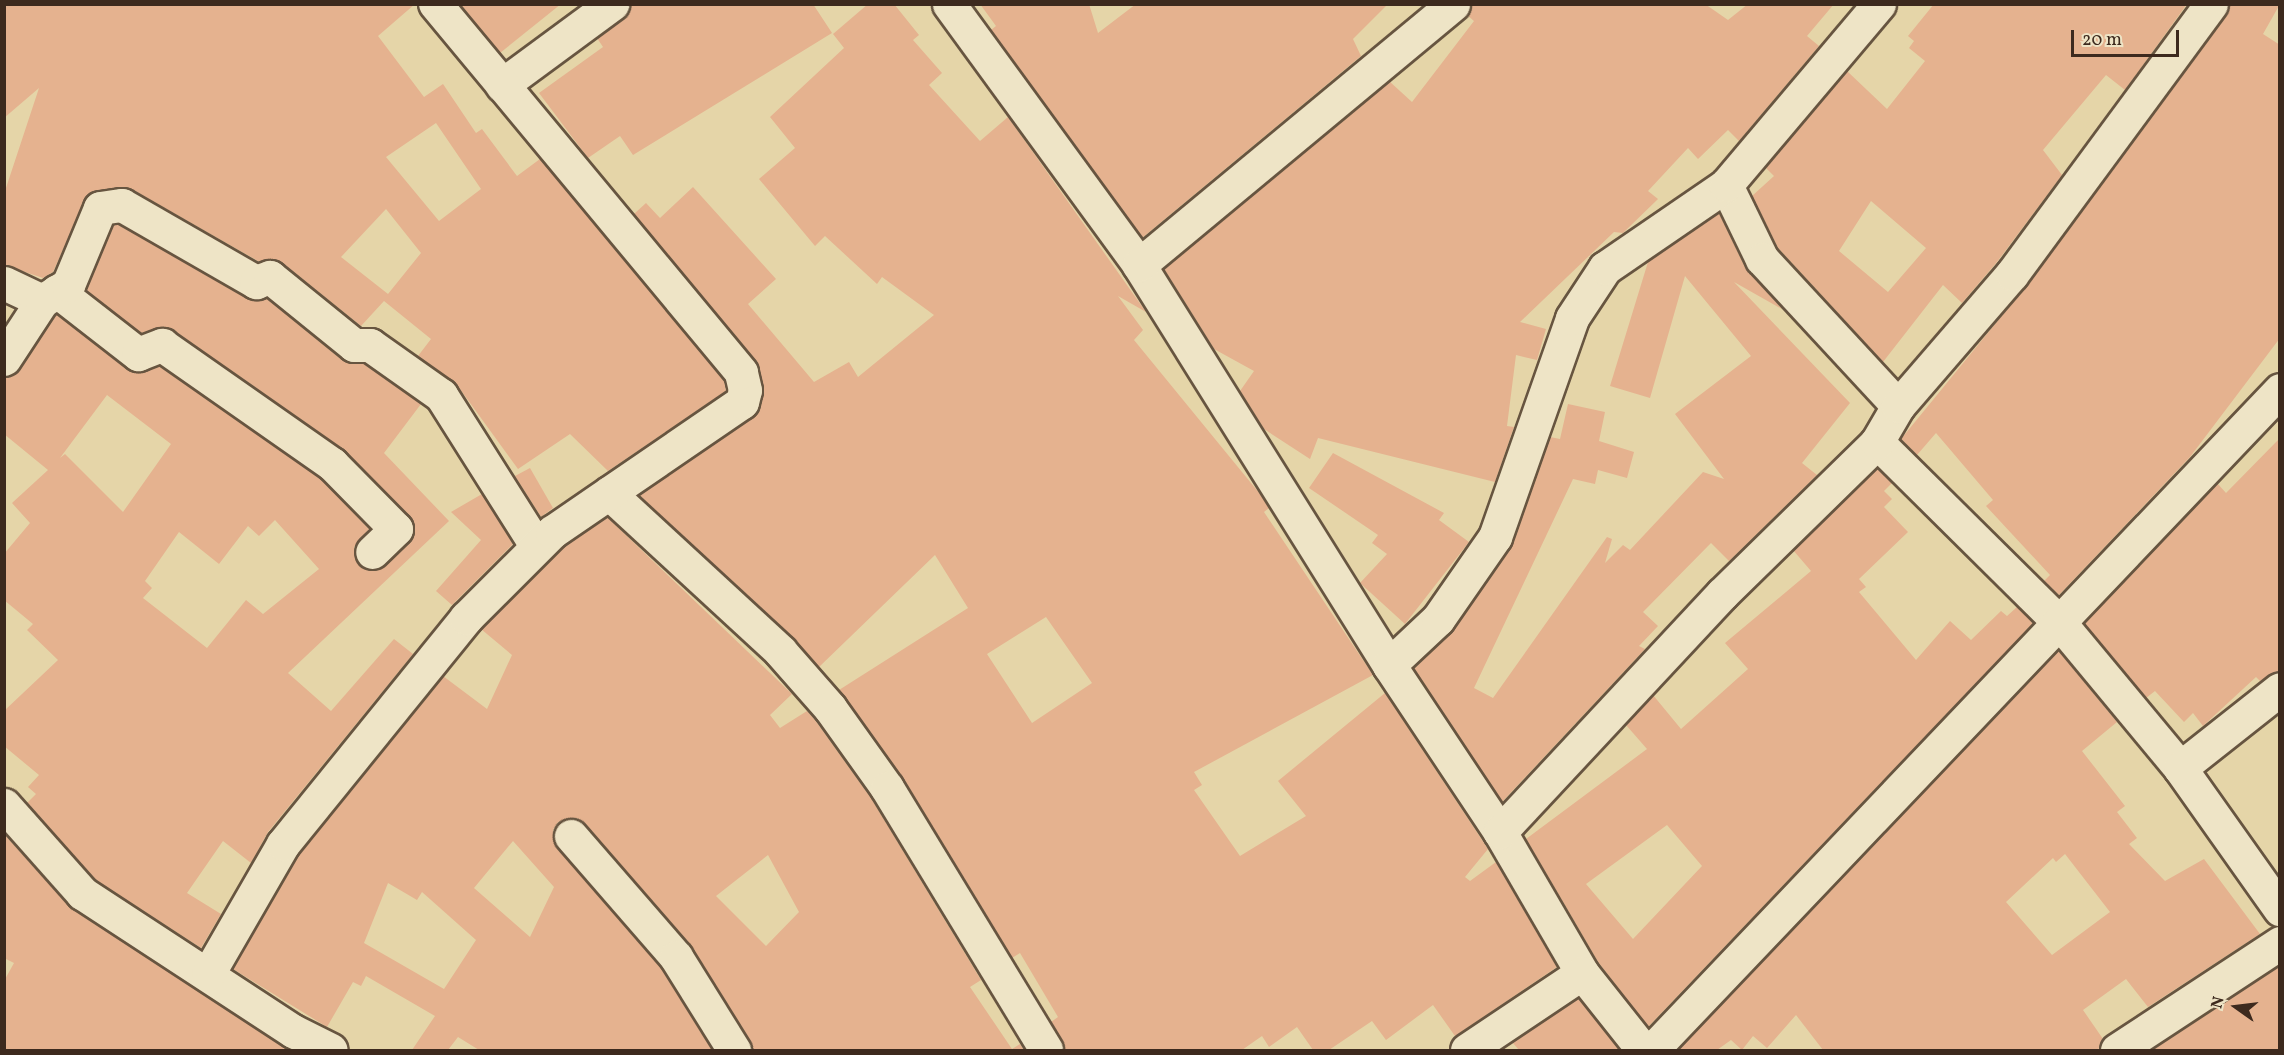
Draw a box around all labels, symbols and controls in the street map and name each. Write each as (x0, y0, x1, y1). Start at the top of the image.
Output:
scale bar (2074, 18, 2182, 56)
text: 20 m (2082, 28, 2122, 53)
north arrow (2206, 977, 2266, 1037)
text: N (2206, 994, 2231, 1011)

